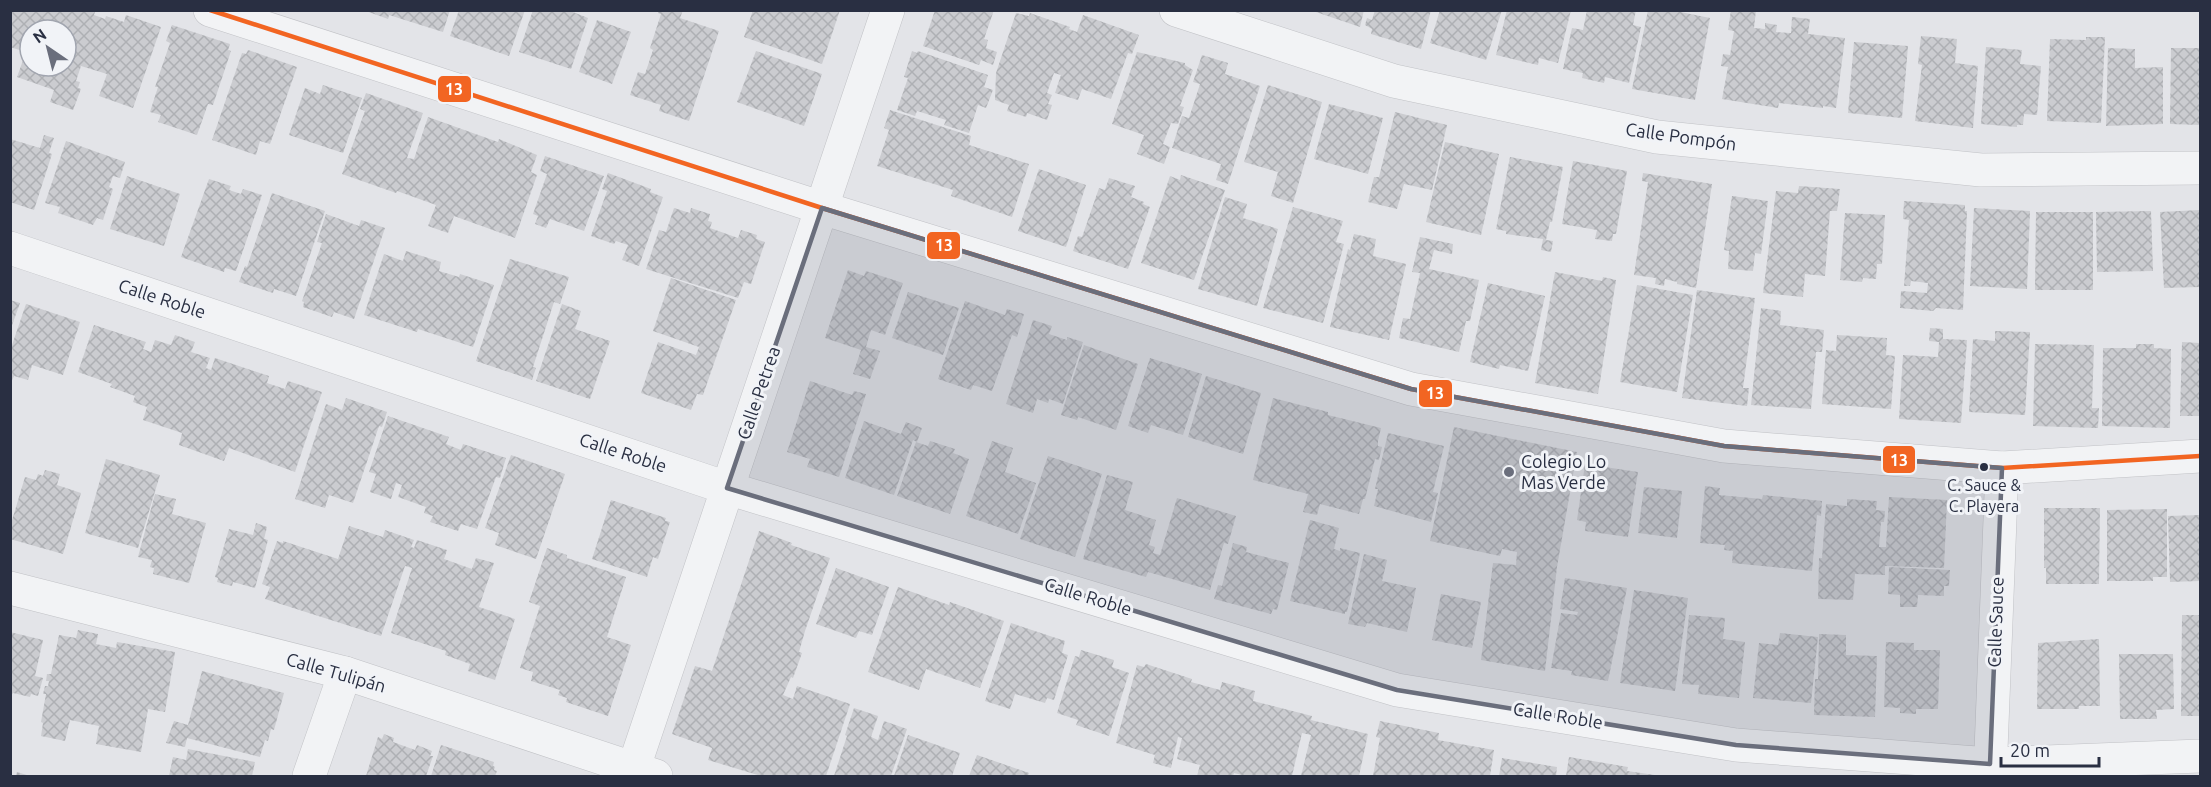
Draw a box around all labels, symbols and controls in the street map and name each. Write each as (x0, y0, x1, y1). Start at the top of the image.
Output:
north arrow (18, 18, 78, 78)
text: N (29, 25, 49, 47)
line badge: 13 (437, 75, 472, 103)
text: 13 (445, 80, 463, 98)
street label: Calle Pompón (1624, 118, 1738, 154)
line badge: 13 (926, 231, 961, 260)
text: 13 (935, 236, 953, 254)
street label: Calle Roble (116, 275, 209, 322)
street label: Calle Petrea (733, 343, 783, 442)
line badge: 13 (1418, 379, 1453, 408)
text: 13 (1426, 384, 1444, 402)
street label: Calle Roble (577, 429, 670, 476)
line badge: 13 (1882, 445, 1916, 474)
place label: Colegio Lo Mas Verde (1521, 451, 1606, 492)
text: 13 (1890, 451, 1908, 469)
marker: C. Sauce & C. Playera (1978, 461, 1990, 473)
marker: Colegio Lo Mas Verde (1502, 465, 1516, 479)
place label: C. Sauce & C. Playera (1947, 476, 2021, 515)
street label: Calle Roble (1042, 573, 1135, 619)
street label: Calle Sauce (1983, 576, 2007, 668)
street label: Calle Tulipán (284, 648, 388, 696)
street label: Calle Roble (1512, 698, 1605, 732)
scale bar (2001, 730, 2098, 768)
text: 20 m (2010, 740, 2050, 760)

